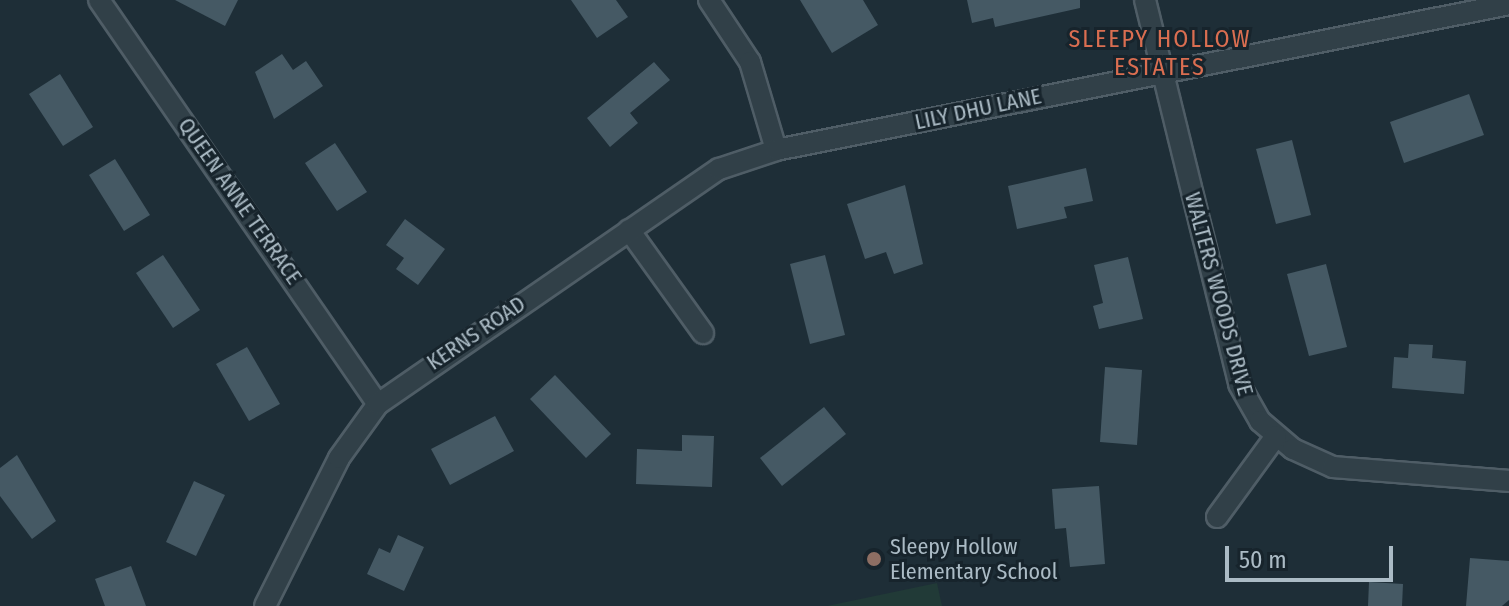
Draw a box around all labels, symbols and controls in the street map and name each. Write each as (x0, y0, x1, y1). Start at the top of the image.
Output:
district label: SLEEPY HOLLOW ESTATES (1068, 26, 1252, 82)
street label: LILY DHU LANE (912, 83, 1044, 135)
street label: QUEEN ANNE TERRACE (173, 113, 307, 289)
street label: WALTERS WOODS DRIVE (1179, 189, 1259, 399)
street label: KERNS ROAD (422, 290, 530, 376)
scale bar (1229, 530, 1397, 580)
place label: Sleepy Hollow Elementary School (890, 533, 1057, 584)
text: 50 m (1239, 546, 1287, 574)
marker: Sleepy Hollow Elementary School (865, 550, 883, 568)

